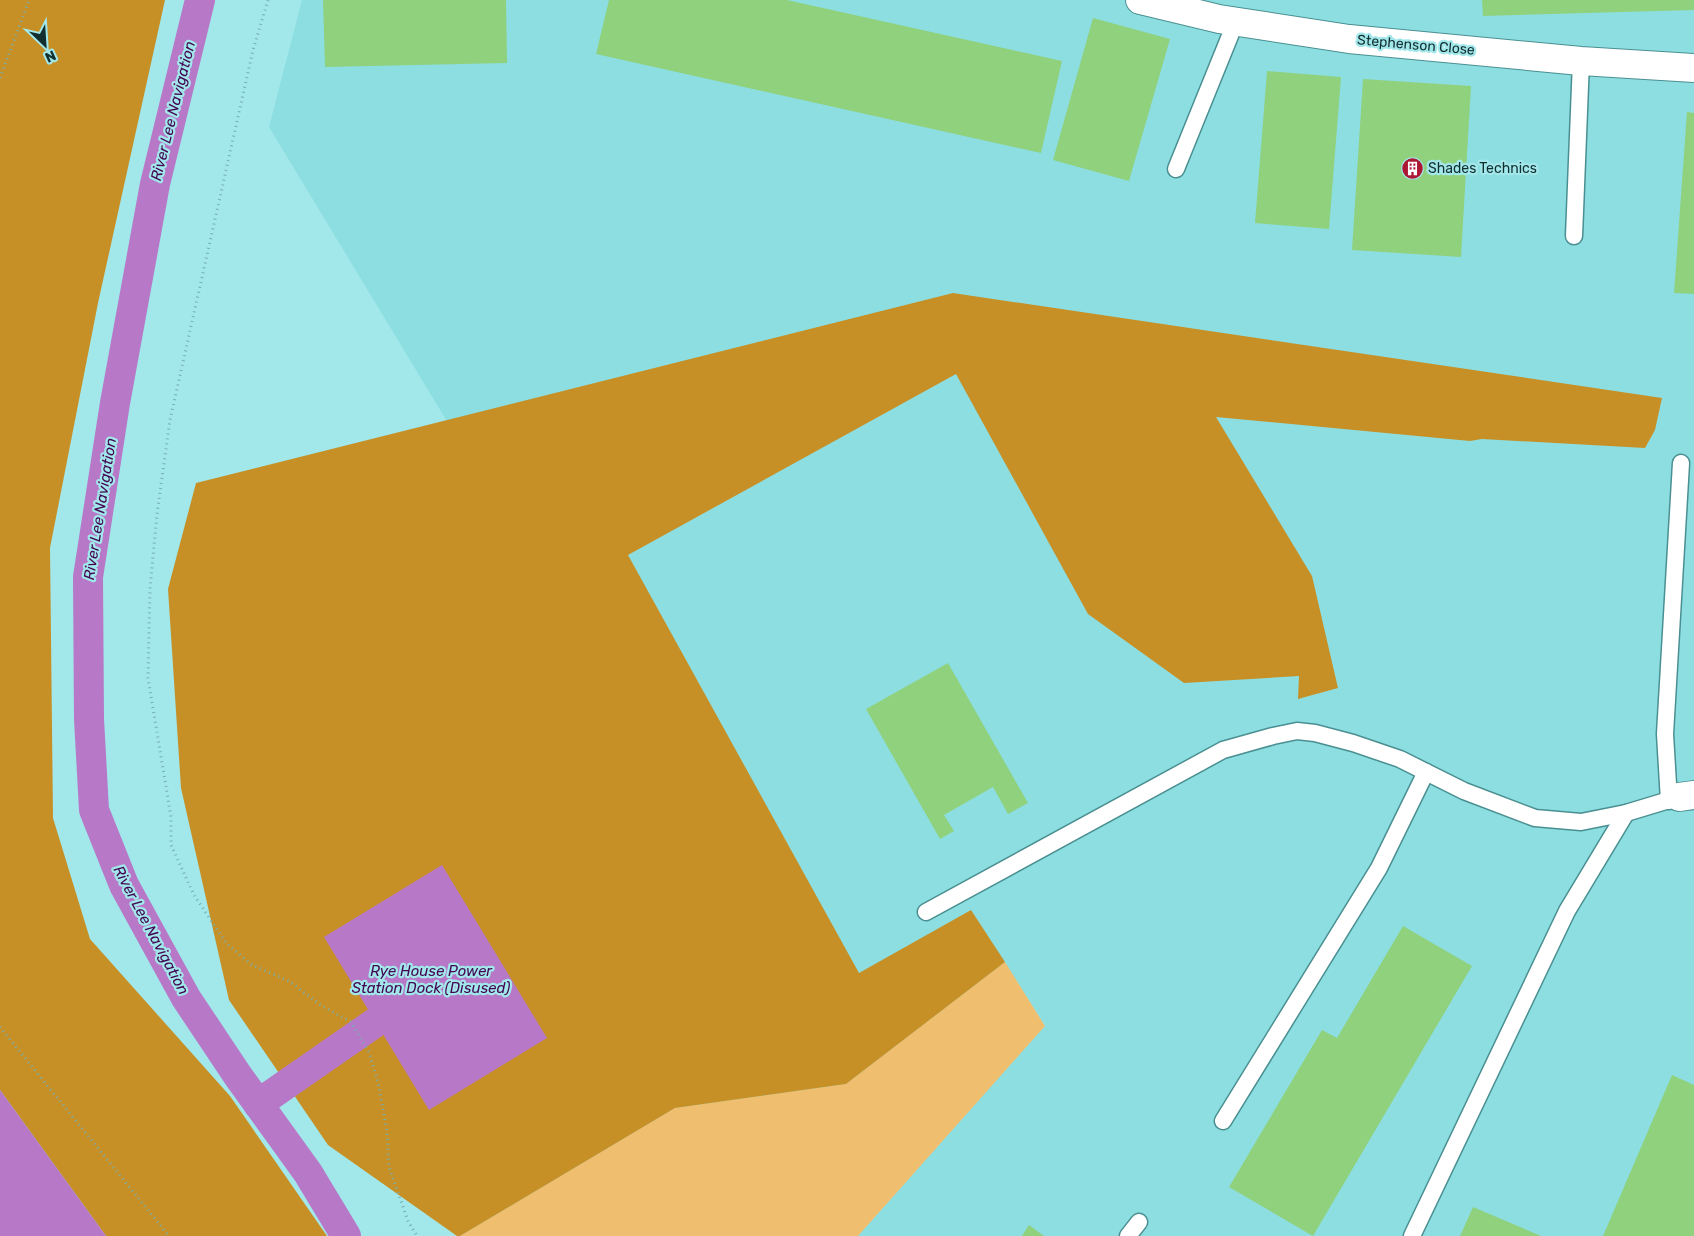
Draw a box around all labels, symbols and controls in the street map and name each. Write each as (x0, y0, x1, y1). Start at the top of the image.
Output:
north arrow (20, 20, 70, 70)
street label: Stephenson Close (1356, 31, 1476, 59)
water label: River Lee Navigation (147, 39, 199, 183)
text: N (42, 46, 58, 66)
building icon: Shades Technics (1400, 156, 1424, 180)
place label: Shades Technics (1428, 160, 1537, 177)
water label: River Lee Navigation (80, 437, 120, 581)
water label: River Lee Navigation (109, 862, 193, 998)
water label: Rye House Power Station Dock (Disused) (352, 962, 510, 997)

